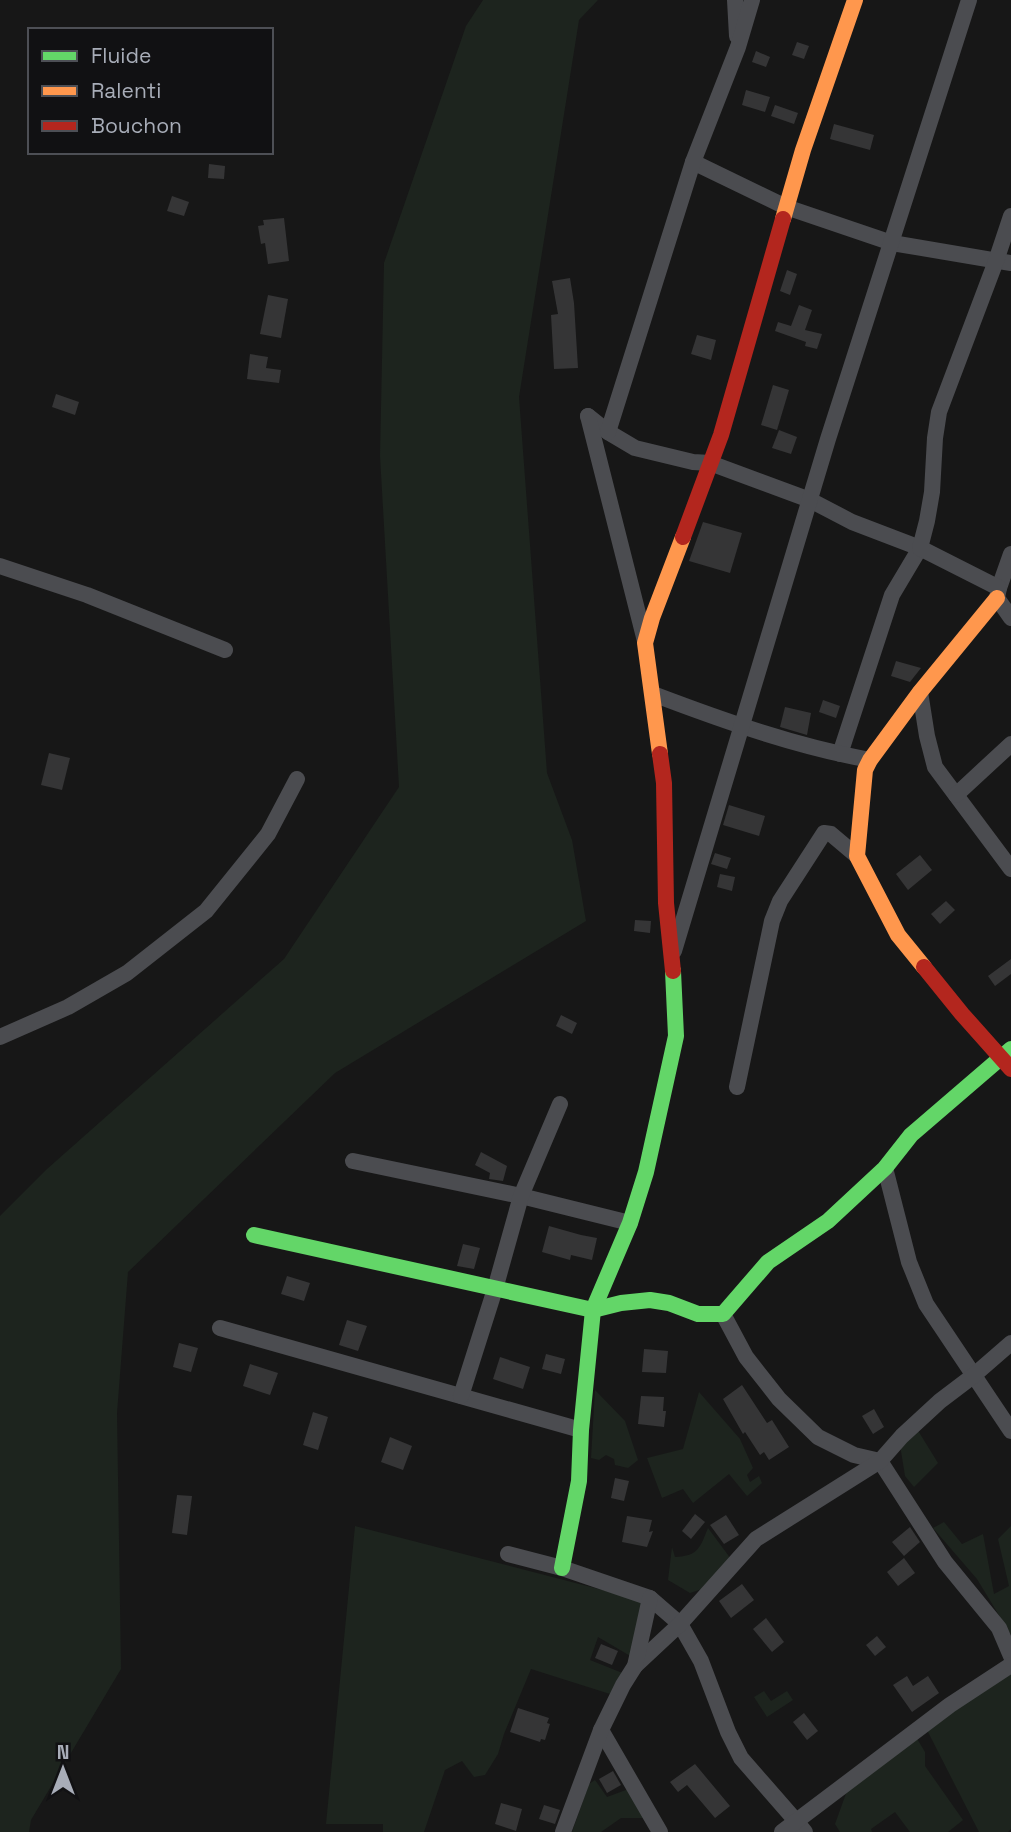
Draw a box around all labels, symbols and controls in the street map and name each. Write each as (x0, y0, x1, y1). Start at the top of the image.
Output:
legend (28, 28, 273, 154)
text: Fluide (91, 42, 151, 69)
text: Ralenti (91, 77, 161, 104)
text: Bouchon (91, 112, 182, 139)
north arrow (28, 1734, 98, 1804)
text: N (57, 1740, 69, 1765)

